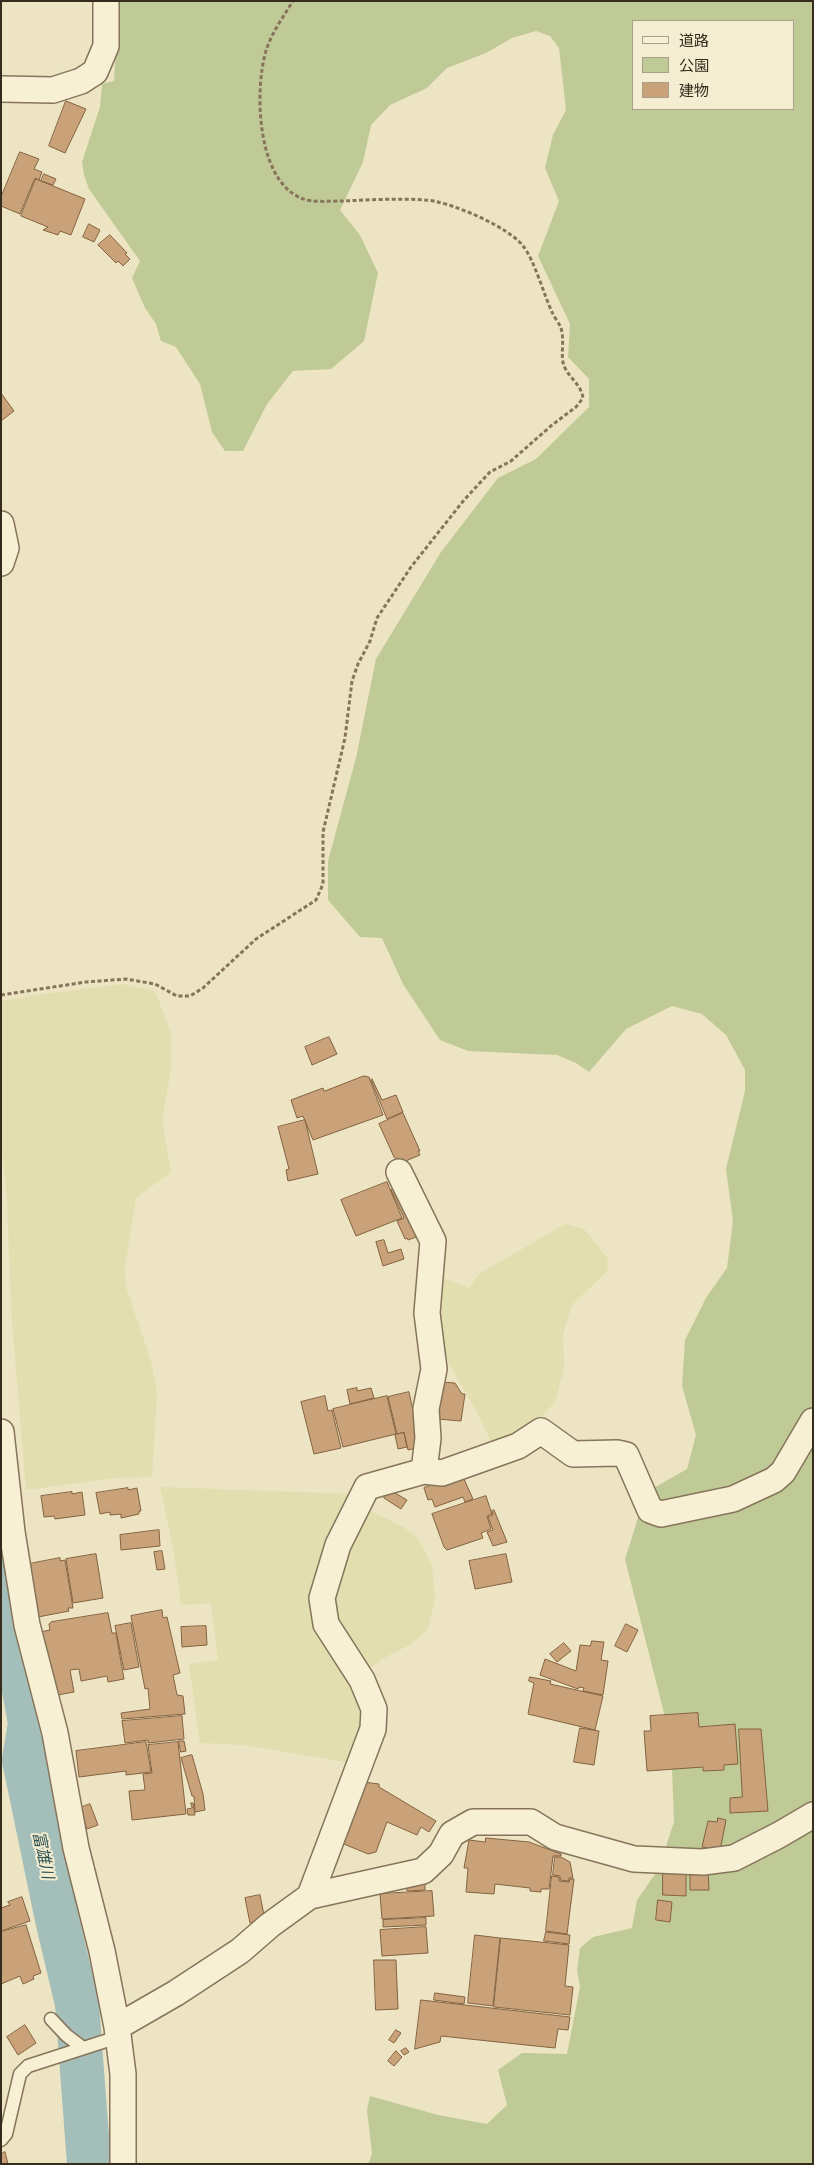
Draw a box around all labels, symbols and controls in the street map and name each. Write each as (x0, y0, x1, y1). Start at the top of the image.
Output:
legend (632, 20, 794, 110)
text: 道路 (679, 29, 709, 50)
text: 公園 (679, 54, 709, 75)
text: 建物 (679, 79, 709, 100)
water label: 富雄川 (30, 1830, 58, 1880)

